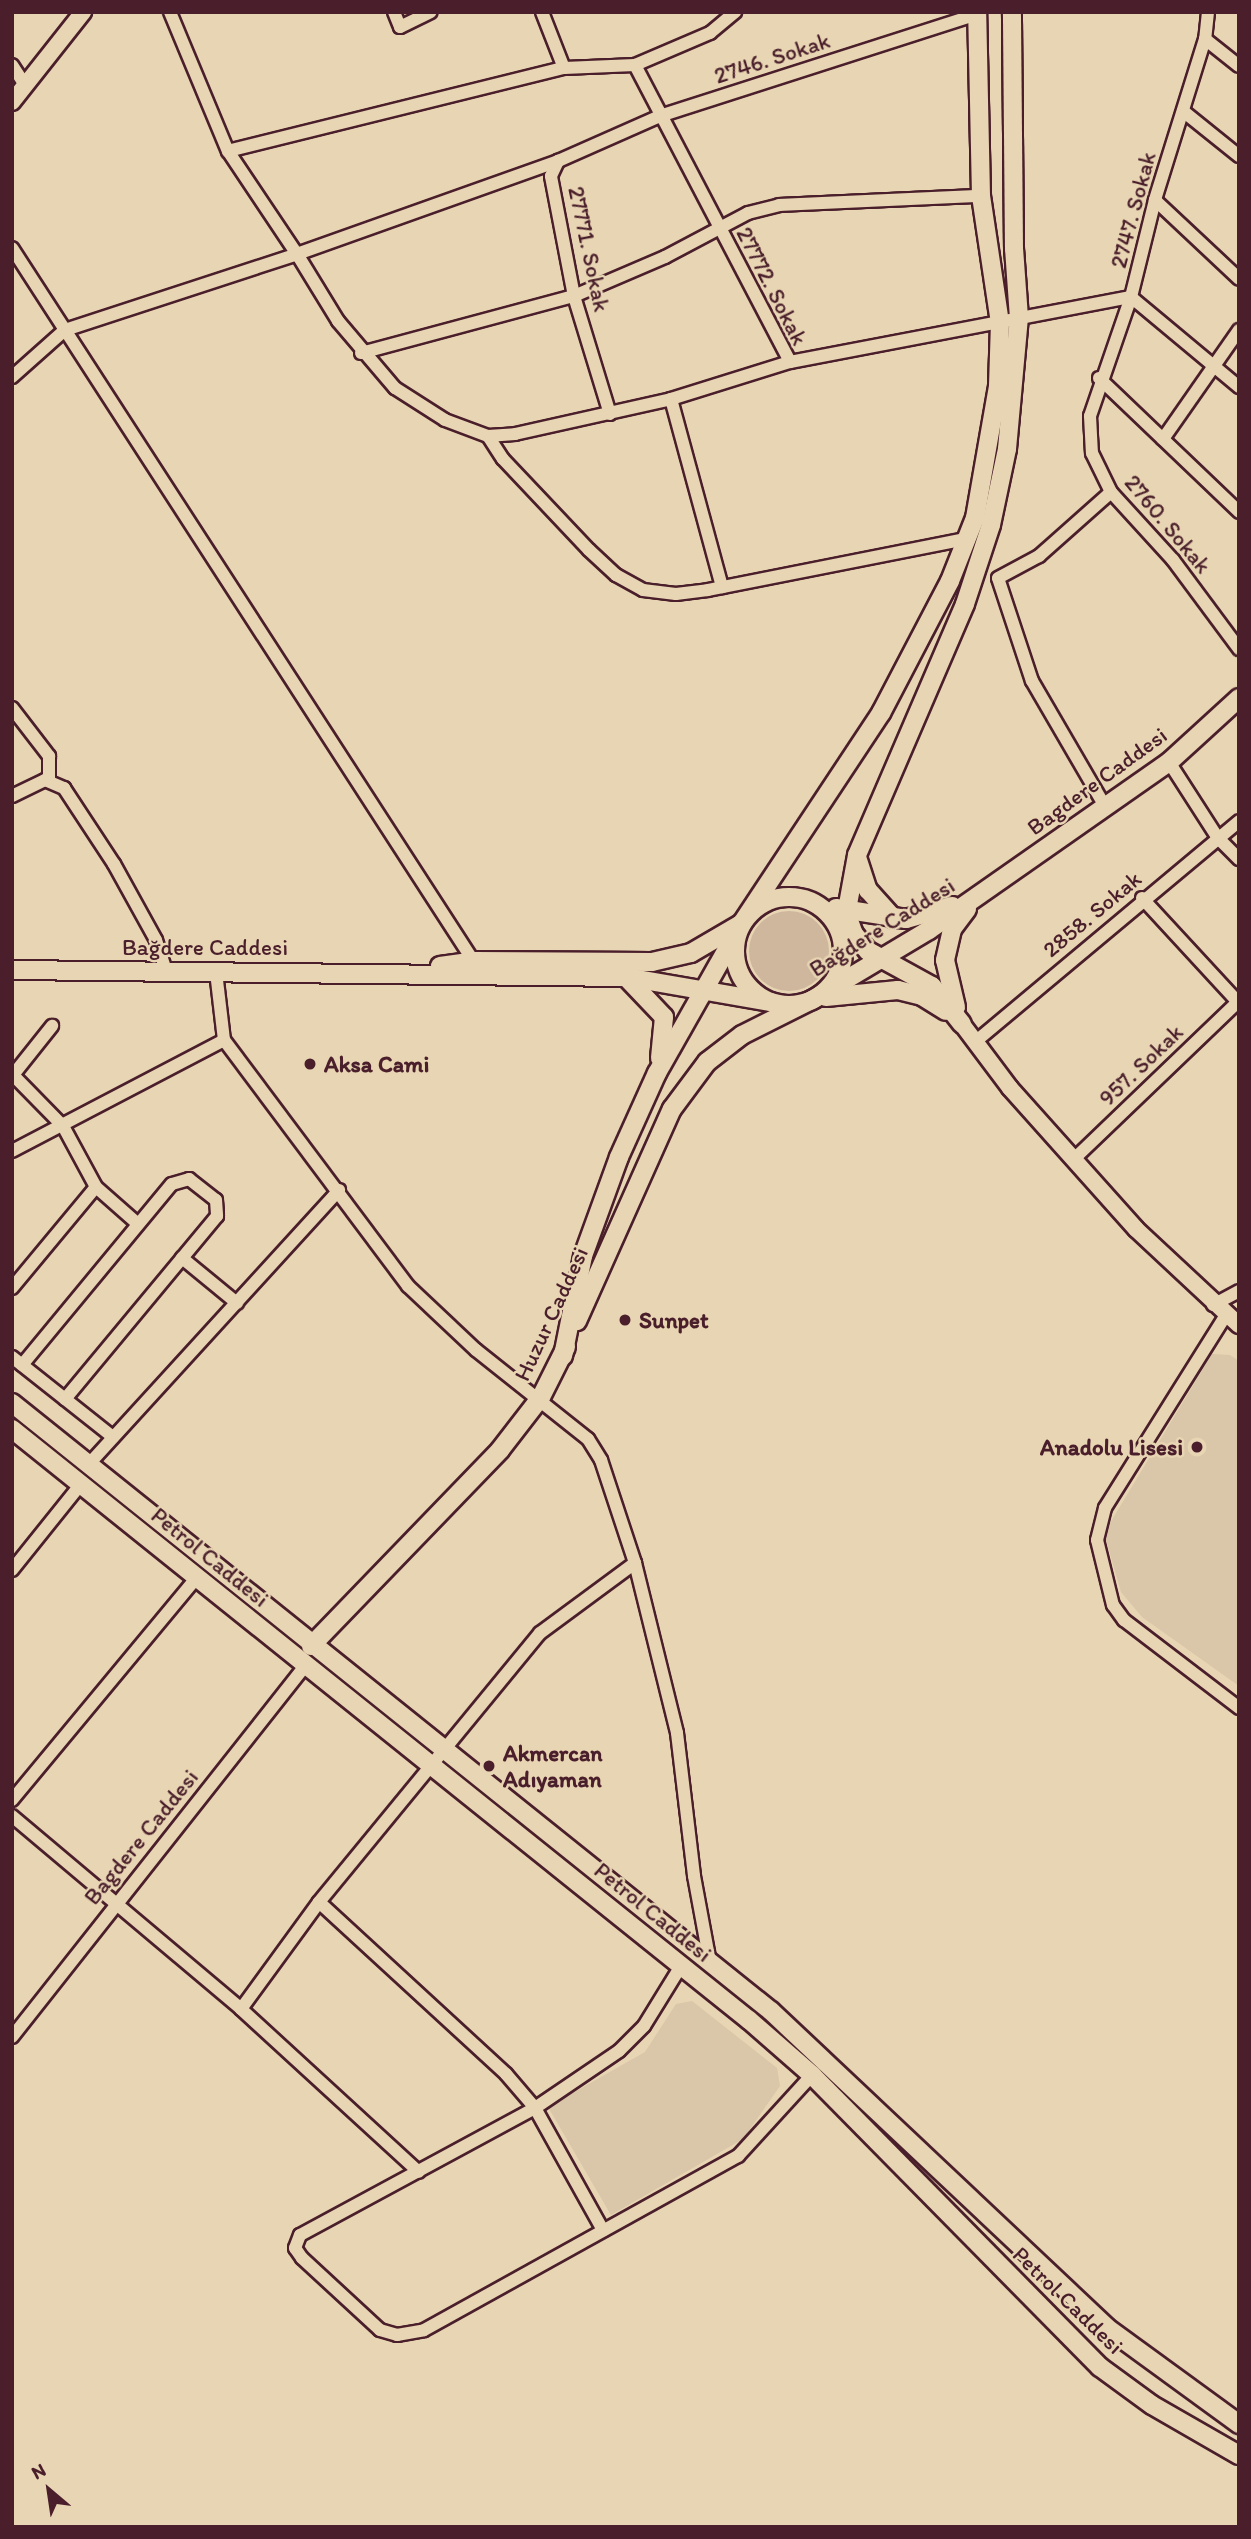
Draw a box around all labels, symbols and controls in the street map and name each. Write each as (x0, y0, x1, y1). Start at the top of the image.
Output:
street label: 2746. Sokak (711, 26, 833, 90)
street label: 2747. Sokak (1104, 149, 1162, 271)
street label: 27771. Sokak (562, 184, 616, 314)
street label: 27772. Sokak (730, 222, 814, 350)
street label: 2760. Sokak (1119, 469, 1217, 579)
street label: Bagdere Caddesi (1022, 721, 1172, 841)
street label: 2858. Sokak (1037, 865, 1147, 963)
street label: Bağdere Caddesi (804, 871, 960, 983)
street label: Bağdere Caddesi (122, 933, 288, 961)
street label: 957. Sokak (1093, 1018, 1189, 1112)
place label: Aksa Cami (324, 1050, 430, 1078)
marker: Aksa Cami (302, 1056, 318, 1072)
street label: Huzur Caddesi (508, 1243, 594, 1385)
place label: Sunpet (639, 1306, 709, 1334)
marker: Sunpet (617, 1312, 633, 1328)
place label: Anadolu Lisesi (1040, 1433, 1183, 1461)
marker: Anadolu Lisesi (1189, 1439, 1205, 1455)
street label: Petrol Caddesi (146, 1501, 274, 1613)
place label: Akmercan Adıyaman (503, 1739, 603, 1793)
marker: Akmercan Adıyaman (481, 1758, 497, 1774)
street label: Bagdere Caddesi (78, 1764, 204, 1910)
street label: Petrol Caddesi (589, 1856, 717, 1968)
street label: Petrol Caddesi (1007, 2240, 1129, 2360)
north arrow (14, 2455, 84, 2525)
text: N (27, 2458, 50, 2484)

